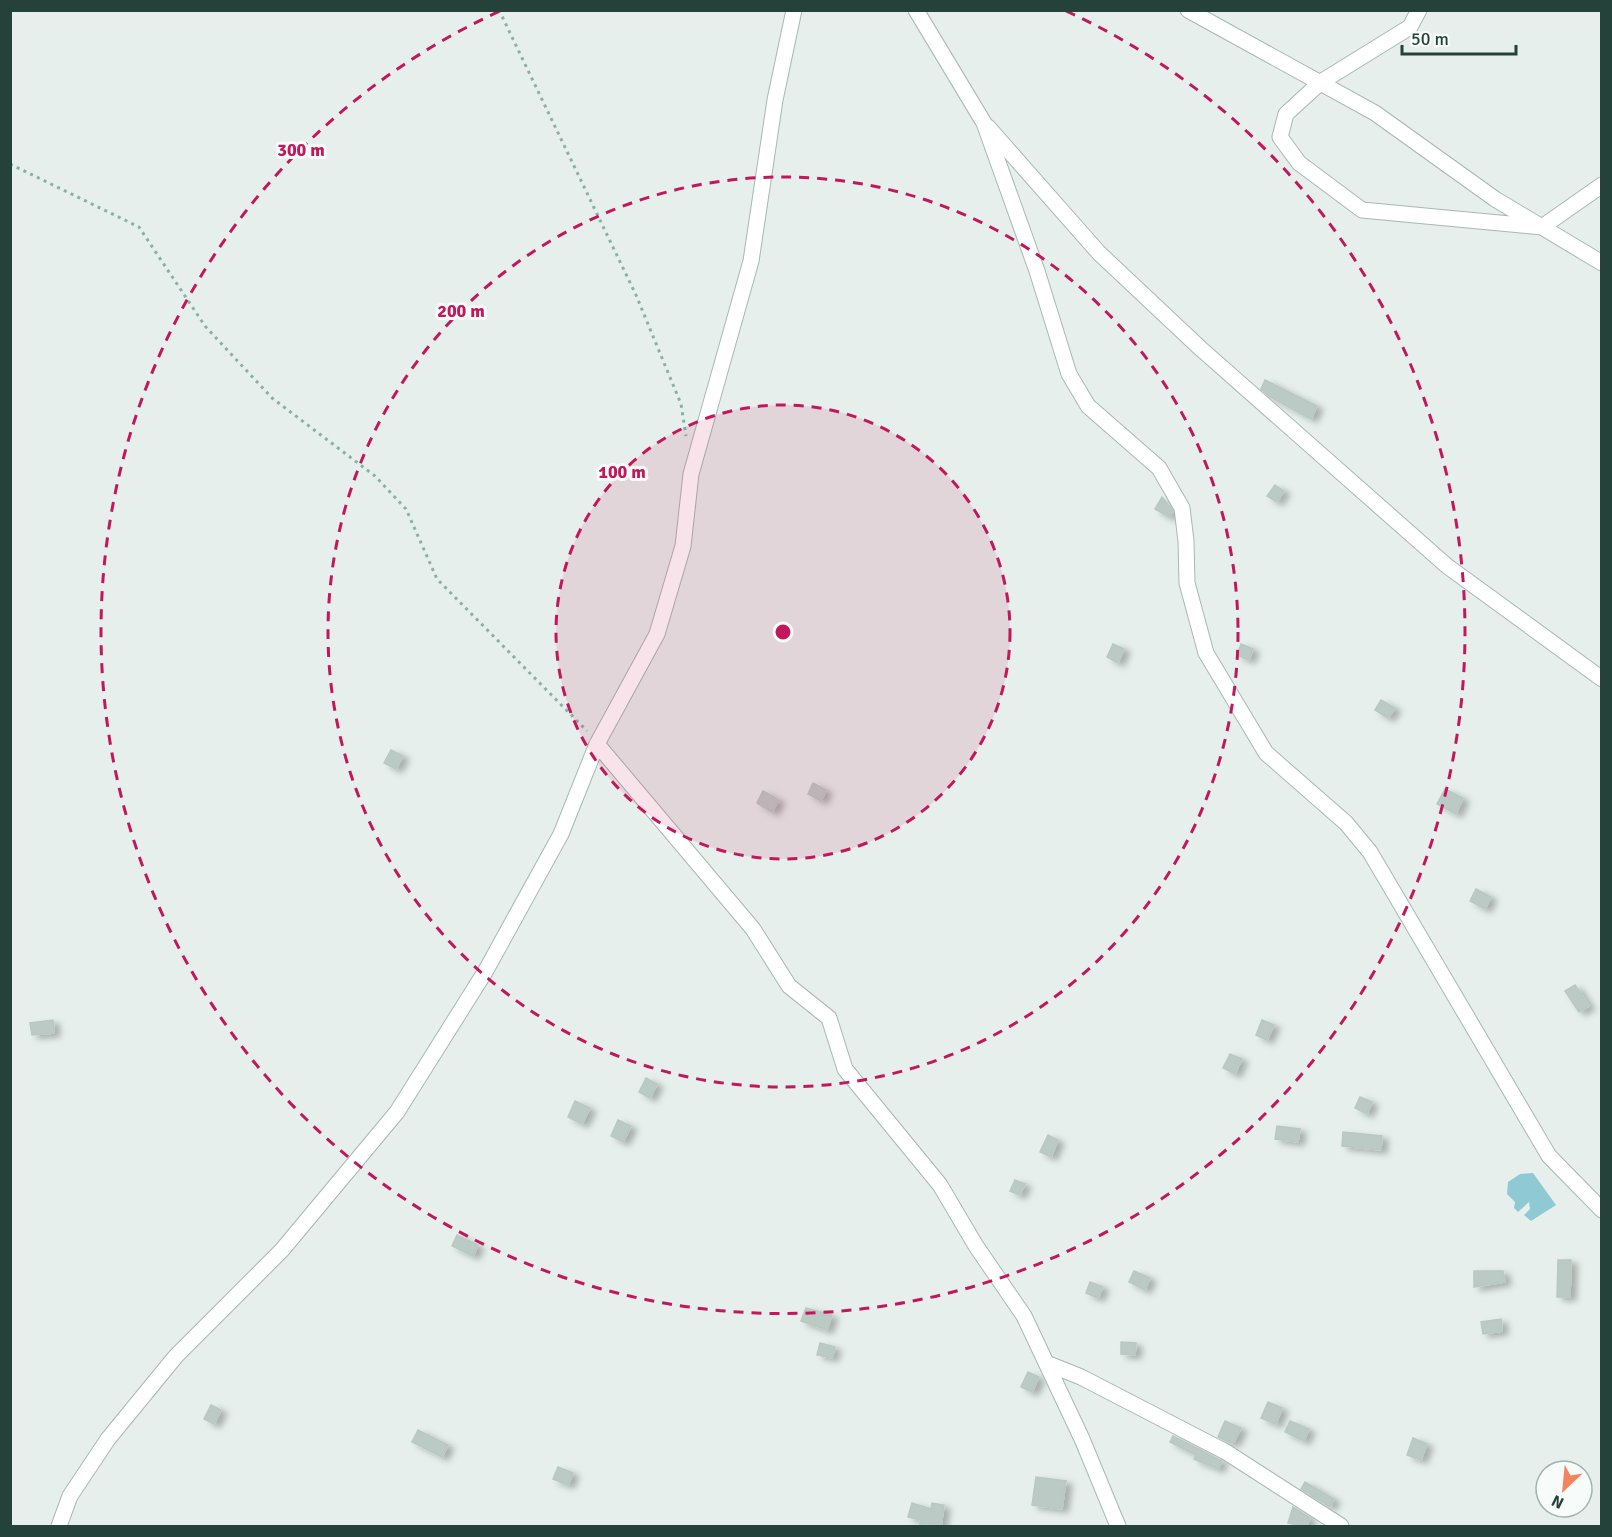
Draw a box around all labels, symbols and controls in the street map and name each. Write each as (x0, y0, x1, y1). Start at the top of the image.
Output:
scale bar (1402, 18, 1516, 56)
text: 50 m (1411, 28, 1449, 50)
text: 300 m (277, 139, 325, 161)
text: 200 m (437, 300, 485, 322)
text: 100 m (598, 461, 646, 483)
centre of rings (773, 622, 793, 642)
north arrow (1534, 1459, 1594, 1519)
text: N (1548, 1490, 1567, 1513)

